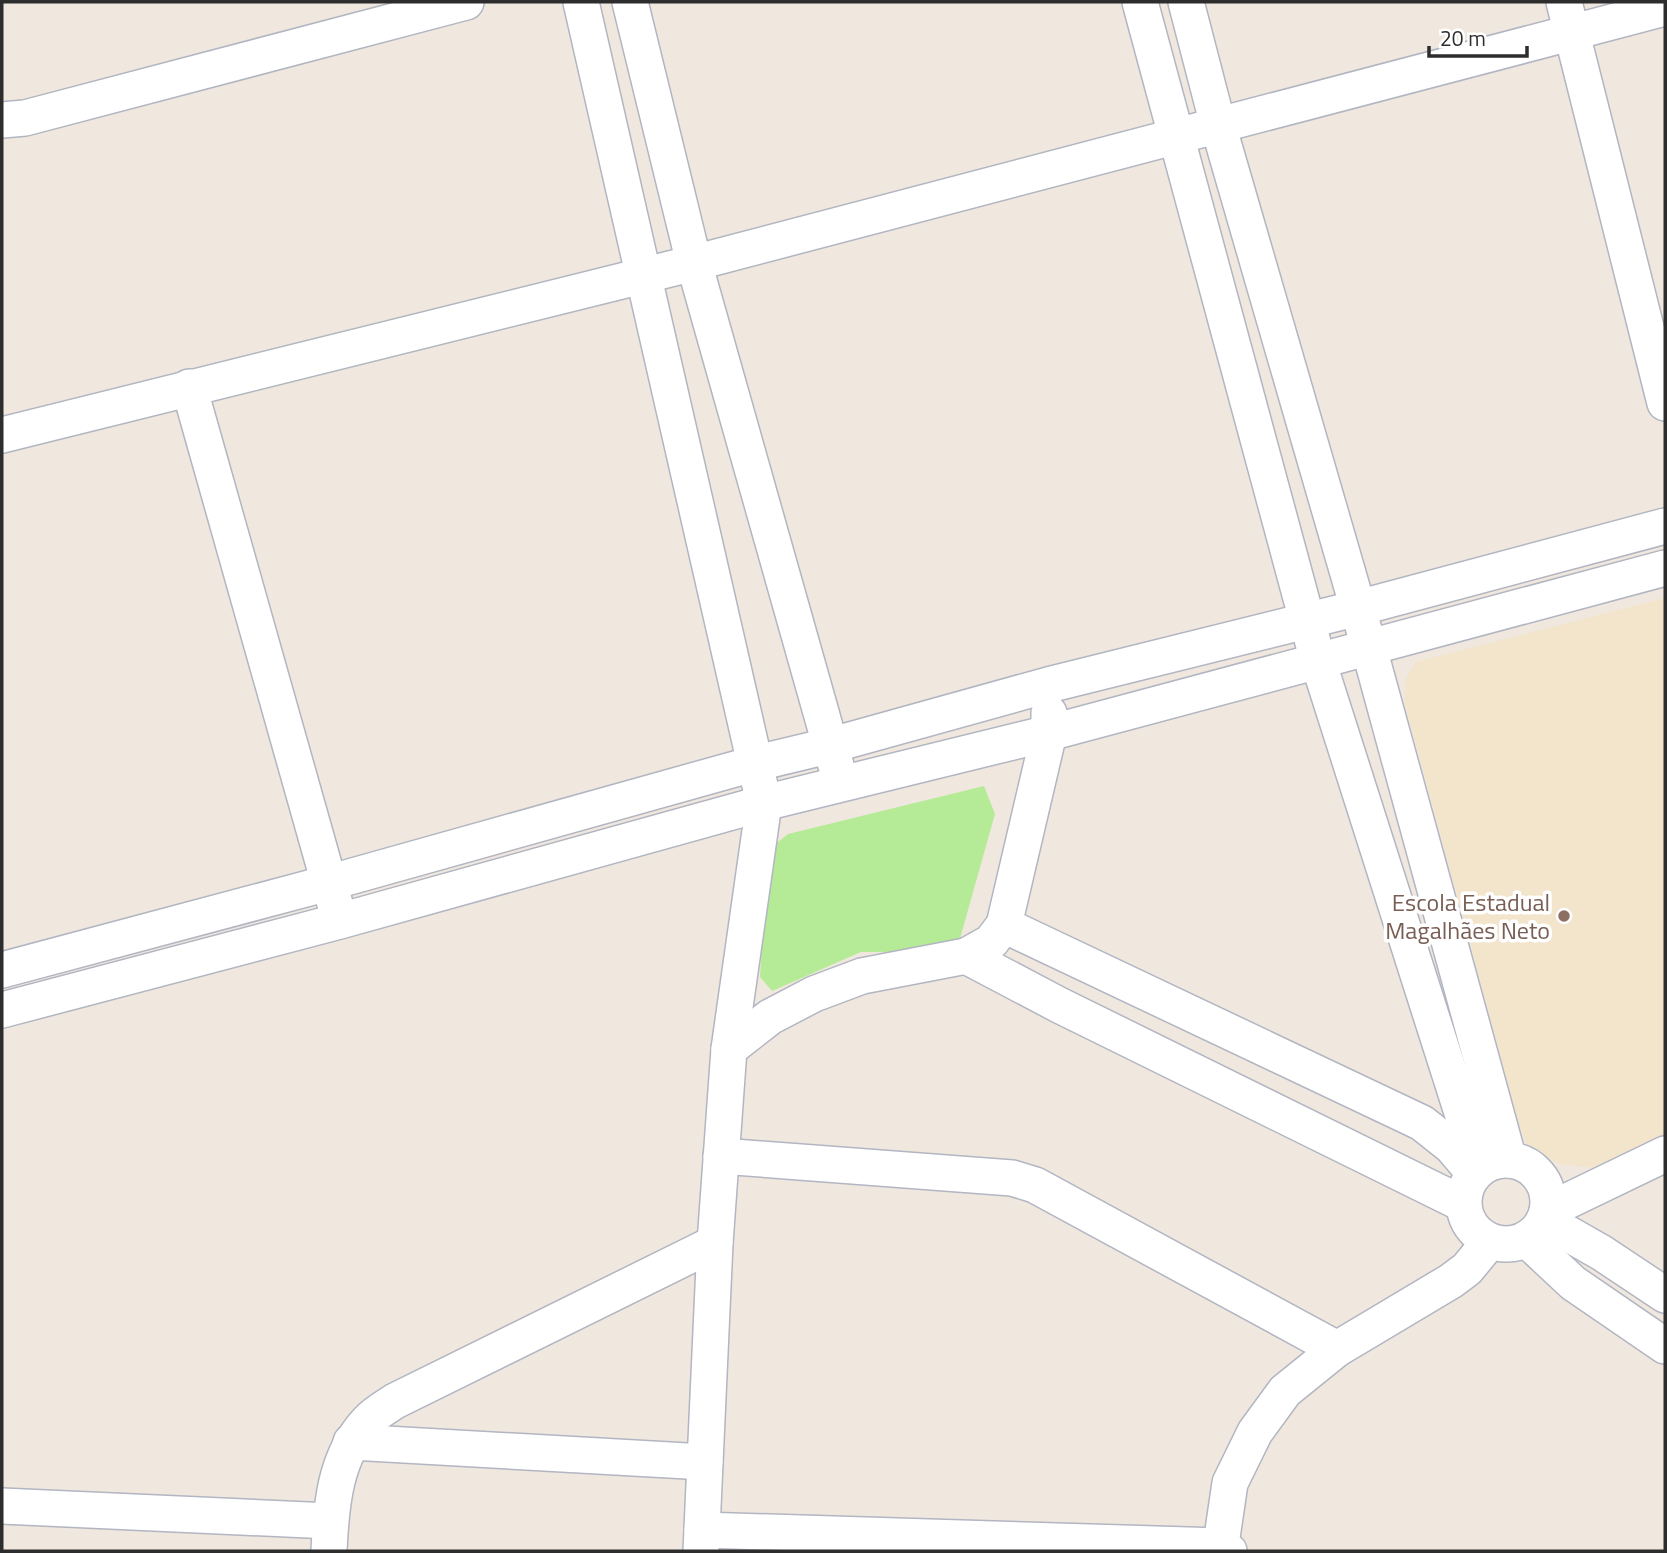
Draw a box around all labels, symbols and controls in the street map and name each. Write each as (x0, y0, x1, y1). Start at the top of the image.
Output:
scale bar (1429, 14, 1527, 58)
text: 20 m (1440, 22, 1486, 54)
place label: Escola Estadual Magalhães Neto (1385, 884, 1550, 948)
marker: Escola Estadual Magalhães Neto (1556, 908, 1572, 924)

